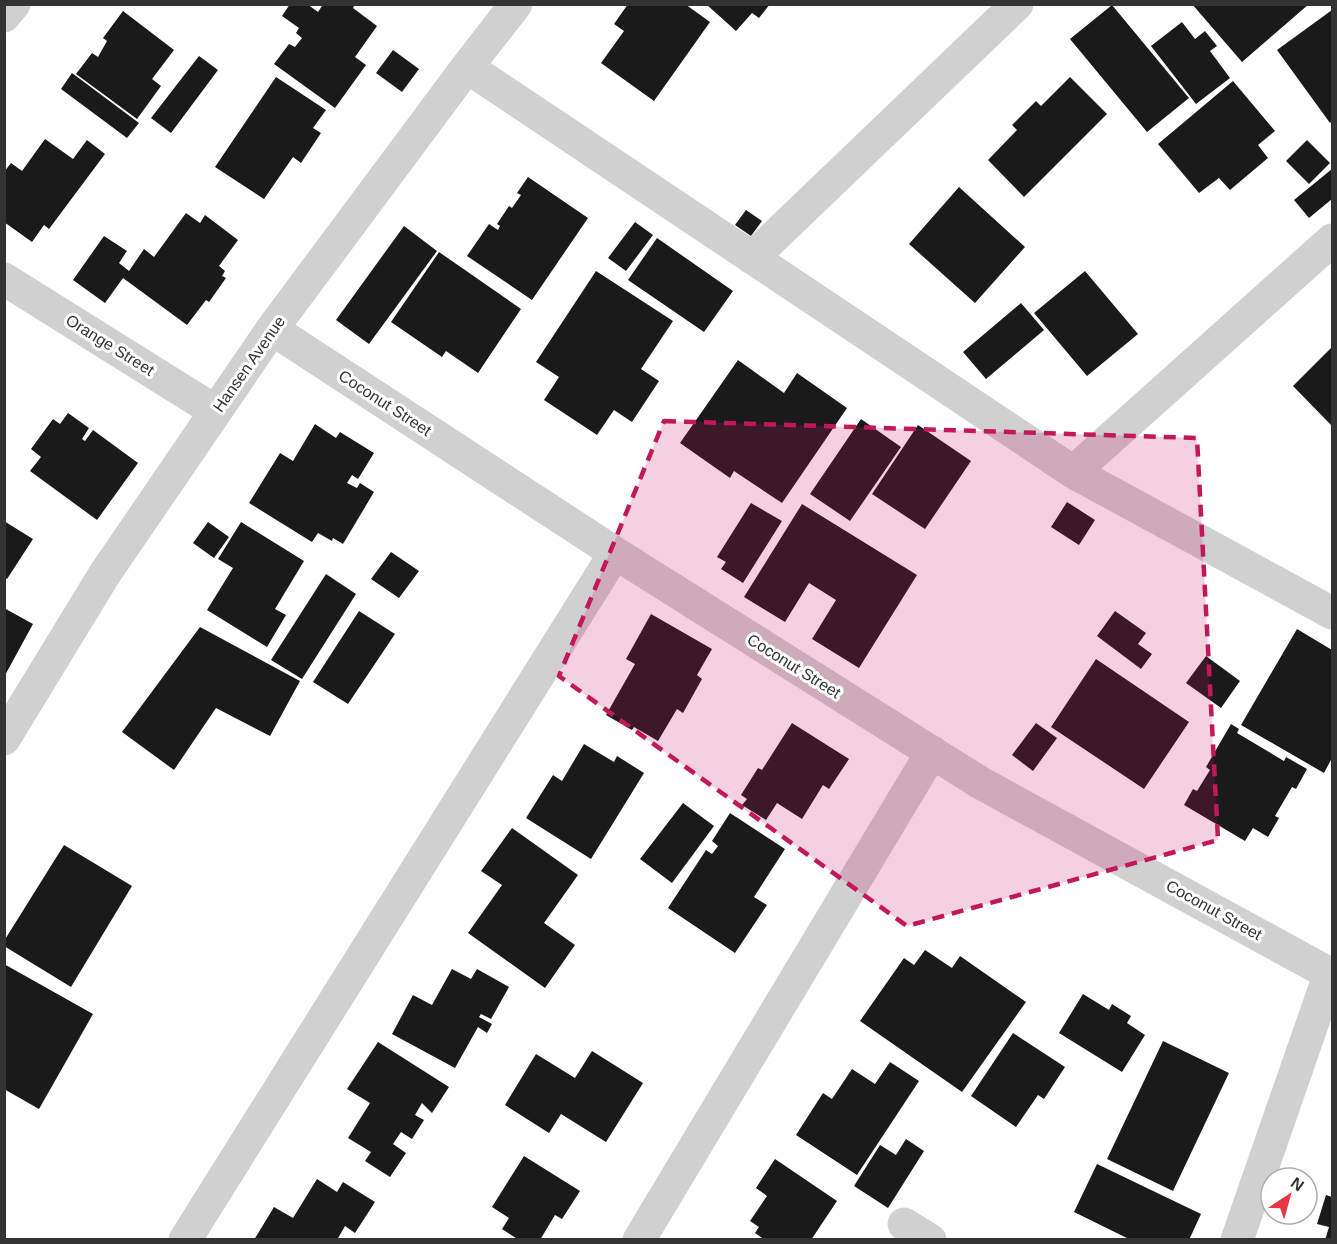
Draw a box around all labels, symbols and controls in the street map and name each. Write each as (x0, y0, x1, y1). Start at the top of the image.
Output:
street label: Orange Street (63, 311, 158, 379)
street label: Hansen Avenue (210, 313, 288, 415)
street label: Coconut Street (336, 367, 435, 439)
street label: Coconut Street (744, 631, 844, 702)
street label: Coconut Street (1163, 877, 1265, 944)
north arrow (1259, 1166, 1319, 1226)
text: N (1288, 1174, 1307, 1195)

